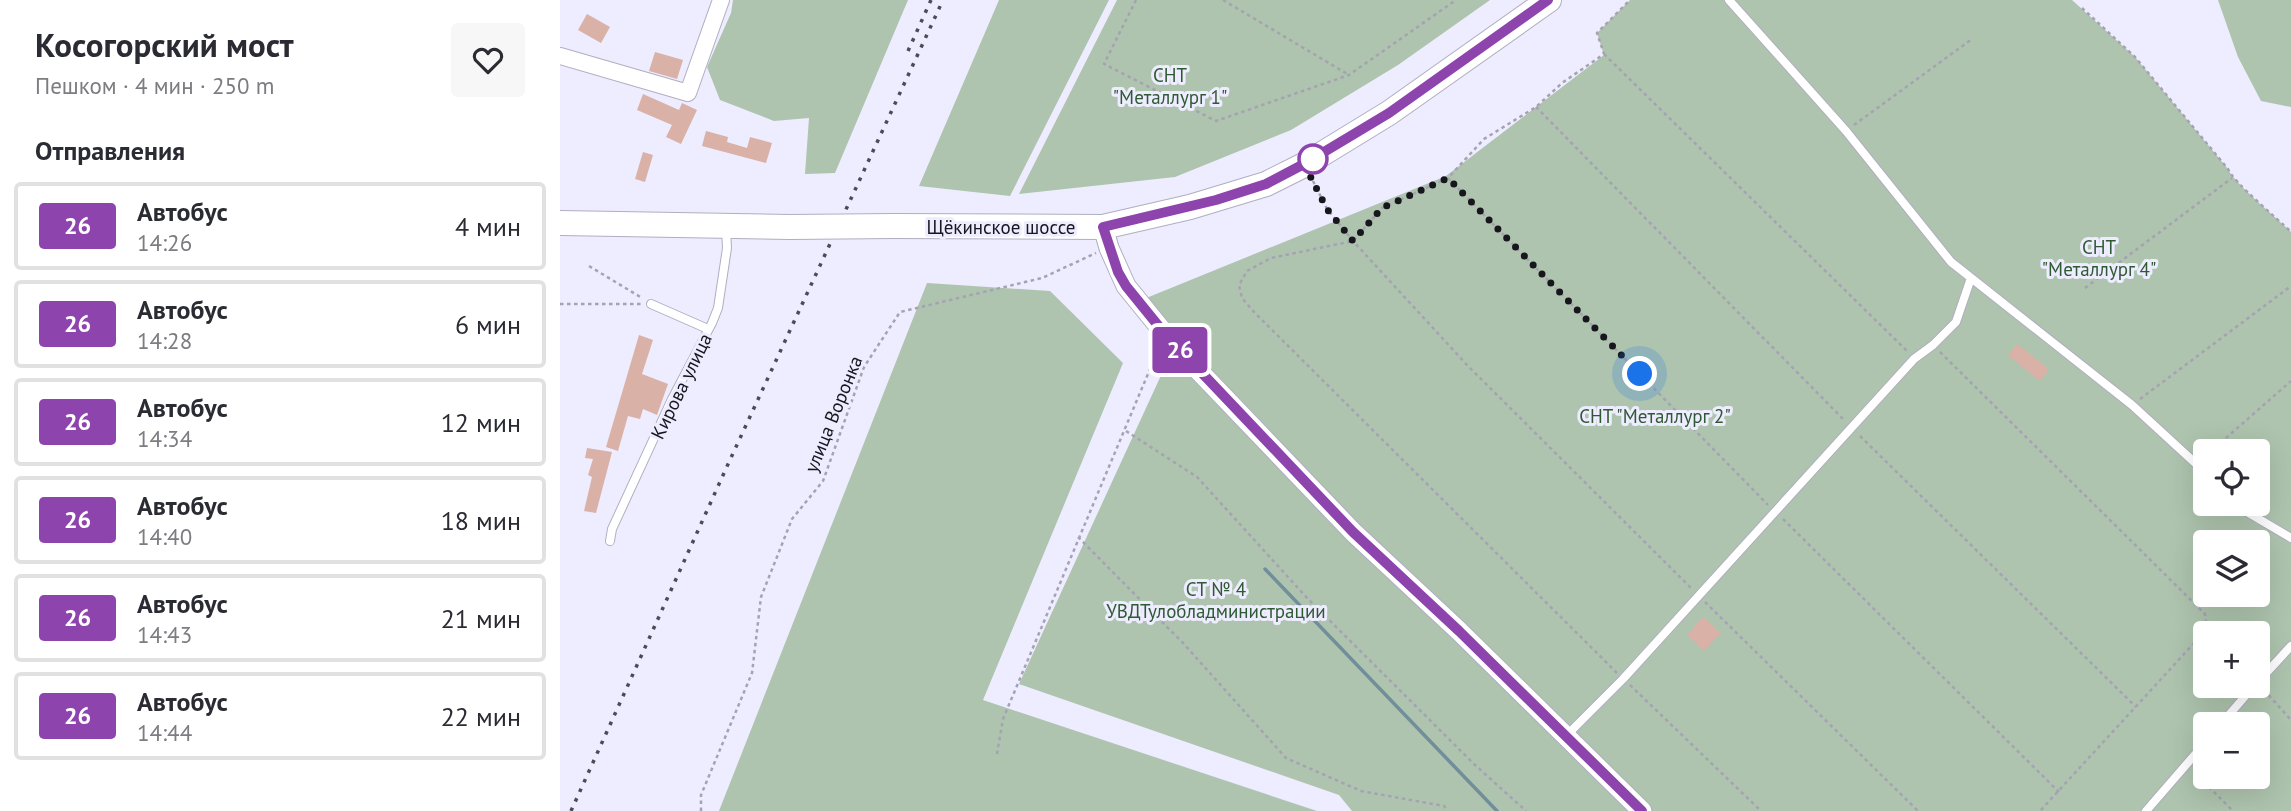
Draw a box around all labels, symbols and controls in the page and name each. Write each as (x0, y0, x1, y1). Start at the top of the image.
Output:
text: Косогорский мост (35, 23, 294, 66)
button: heart (451, 23, 525, 97)
park label: СНТ "Металлург 1" (1113, 63, 1227, 109)
text: Пешком · 4 мин · 250 m (35, 71, 274, 100)
text: Отправления (35, 134, 185, 167)
unlabelled marker (1298, 144, 1328, 174)
text: Автобус (137, 195, 228, 228)
text: 26 (64, 210, 91, 241)
text: 4 мин (455, 210, 521, 243)
street label: Щёкинское шоссе (927, 215, 1075, 239)
text: 14:26 (137, 228, 192, 257)
park label: СНТ "Металлург 4" (2042, 235, 2156, 281)
text: Автобус (137, 293, 228, 326)
text: 26 (64, 308, 91, 339)
text: 6 мин (455, 308, 521, 341)
text: 14:28 (137, 326, 192, 355)
line badge: 26 (1148, 327, 1212, 373)
street label: Кирова улица (645, 329, 717, 443)
text: 26 (1166, 334, 1194, 365)
street label: улица Воронка (799, 352, 867, 476)
your location (1622, 356, 1657, 391)
text: Автобус (137, 391, 228, 424)
park label: СНТ "Металлург 2" (1579, 404, 1731, 428)
text: 26 (64, 406, 91, 437)
text: 12 мин (441, 406, 521, 439)
text: 14:34 (137, 424, 192, 453)
map controls (2193, 439, 2270, 789)
button: locate (2193, 439, 2270, 516)
text: Автобус (137, 489, 228, 522)
text: 26 (64, 504, 91, 535)
text: 18 мин (441, 504, 521, 537)
text: 14:40 (137, 522, 192, 551)
button: layers (2193, 530, 2270, 607)
park label: СТ № 4 УВДТулобладминистрации (1106, 577, 1326, 623)
text: Автобус (137, 587, 228, 620)
text: 26 (64, 602, 91, 633)
text: 21 мин (441, 602, 521, 635)
text: 14:43 (137, 620, 192, 649)
button: + (2193, 621, 2270, 698)
text: Автобус (137, 685, 228, 718)
text: 26 (64, 700, 91, 731)
text: 22 мин (441, 700, 521, 733)
button: − (2193, 712, 2270, 789)
text: 14:44 (137, 718, 192, 747)

